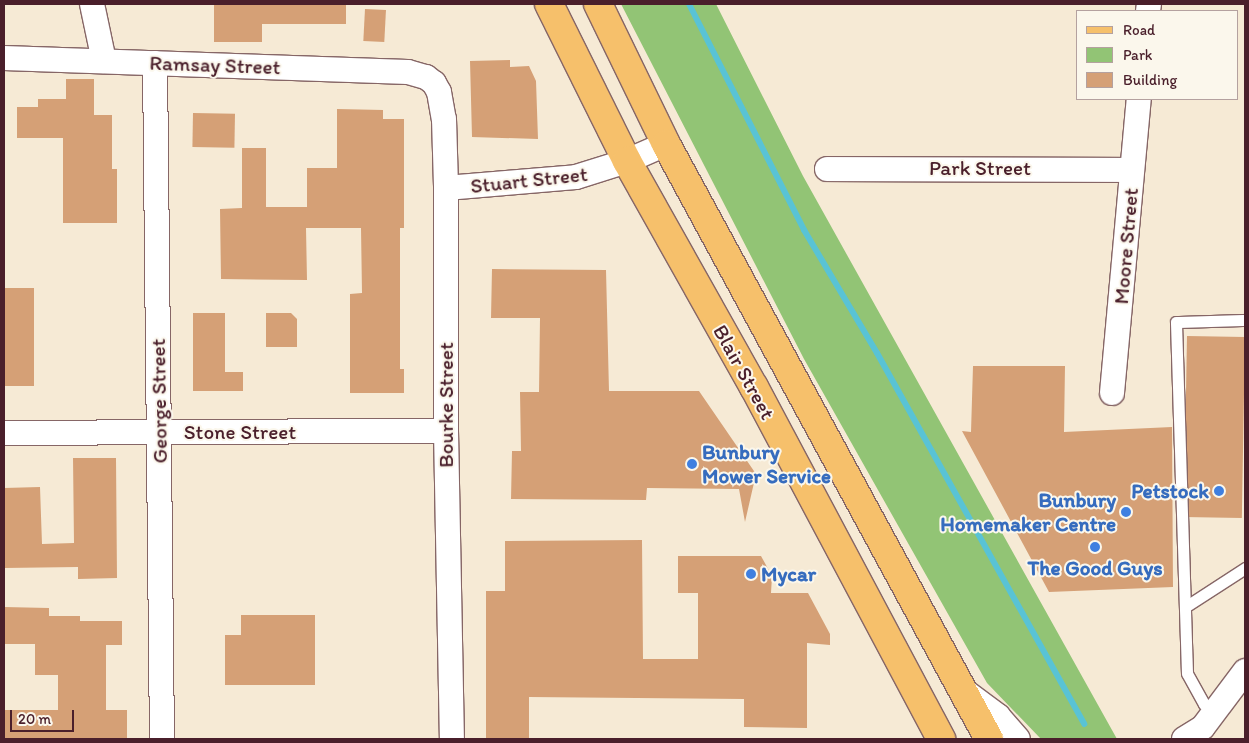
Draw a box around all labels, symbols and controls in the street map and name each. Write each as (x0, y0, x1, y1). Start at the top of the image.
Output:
legend (1076, 10, 1239, 100)
text: Road (1123, 21, 1155, 39)
text: Park (1123, 46, 1153, 64)
street label: Ramsay Street (149, 50, 281, 80)
text: Building (1123, 71, 1177, 89)
street label: Park Street (929, 155, 1031, 181)
street label: Stuart Street (469, 161, 589, 199)
street label: Moore Street (1108, 187, 1144, 305)
street label: Blair Street (708, 320, 780, 424)
street label: George Street (145, 339, 173, 463)
street label: Bourke Street (433, 342, 459, 468)
street label: Stone Street (184, 419, 296, 445)
place label: Bunbury Mower Service (702, 439, 831, 489)
marker: Bunbury Mower Service (686, 458, 698, 470)
place label: Petstock (1131, 478, 1209, 504)
marker: Petstock (1213, 485, 1225, 497)
place label: Bunbury Homemaker Centre (940, 487, 1116, 537)
marker: Bunbury Homemaker Centre (1120, 506, 1132, 518)
marker: The Good Guys (1089, 541, 1101, 553)
place label: The Good Guys (1027, 555, 1163, 581)
place label: Mycar (761, 561, 816, 587)
marker: Mycar (745, 568, 757, 580)
scale bar (12, 700, 76, 732)
text: 20 m (18, 710, 51, 728)

